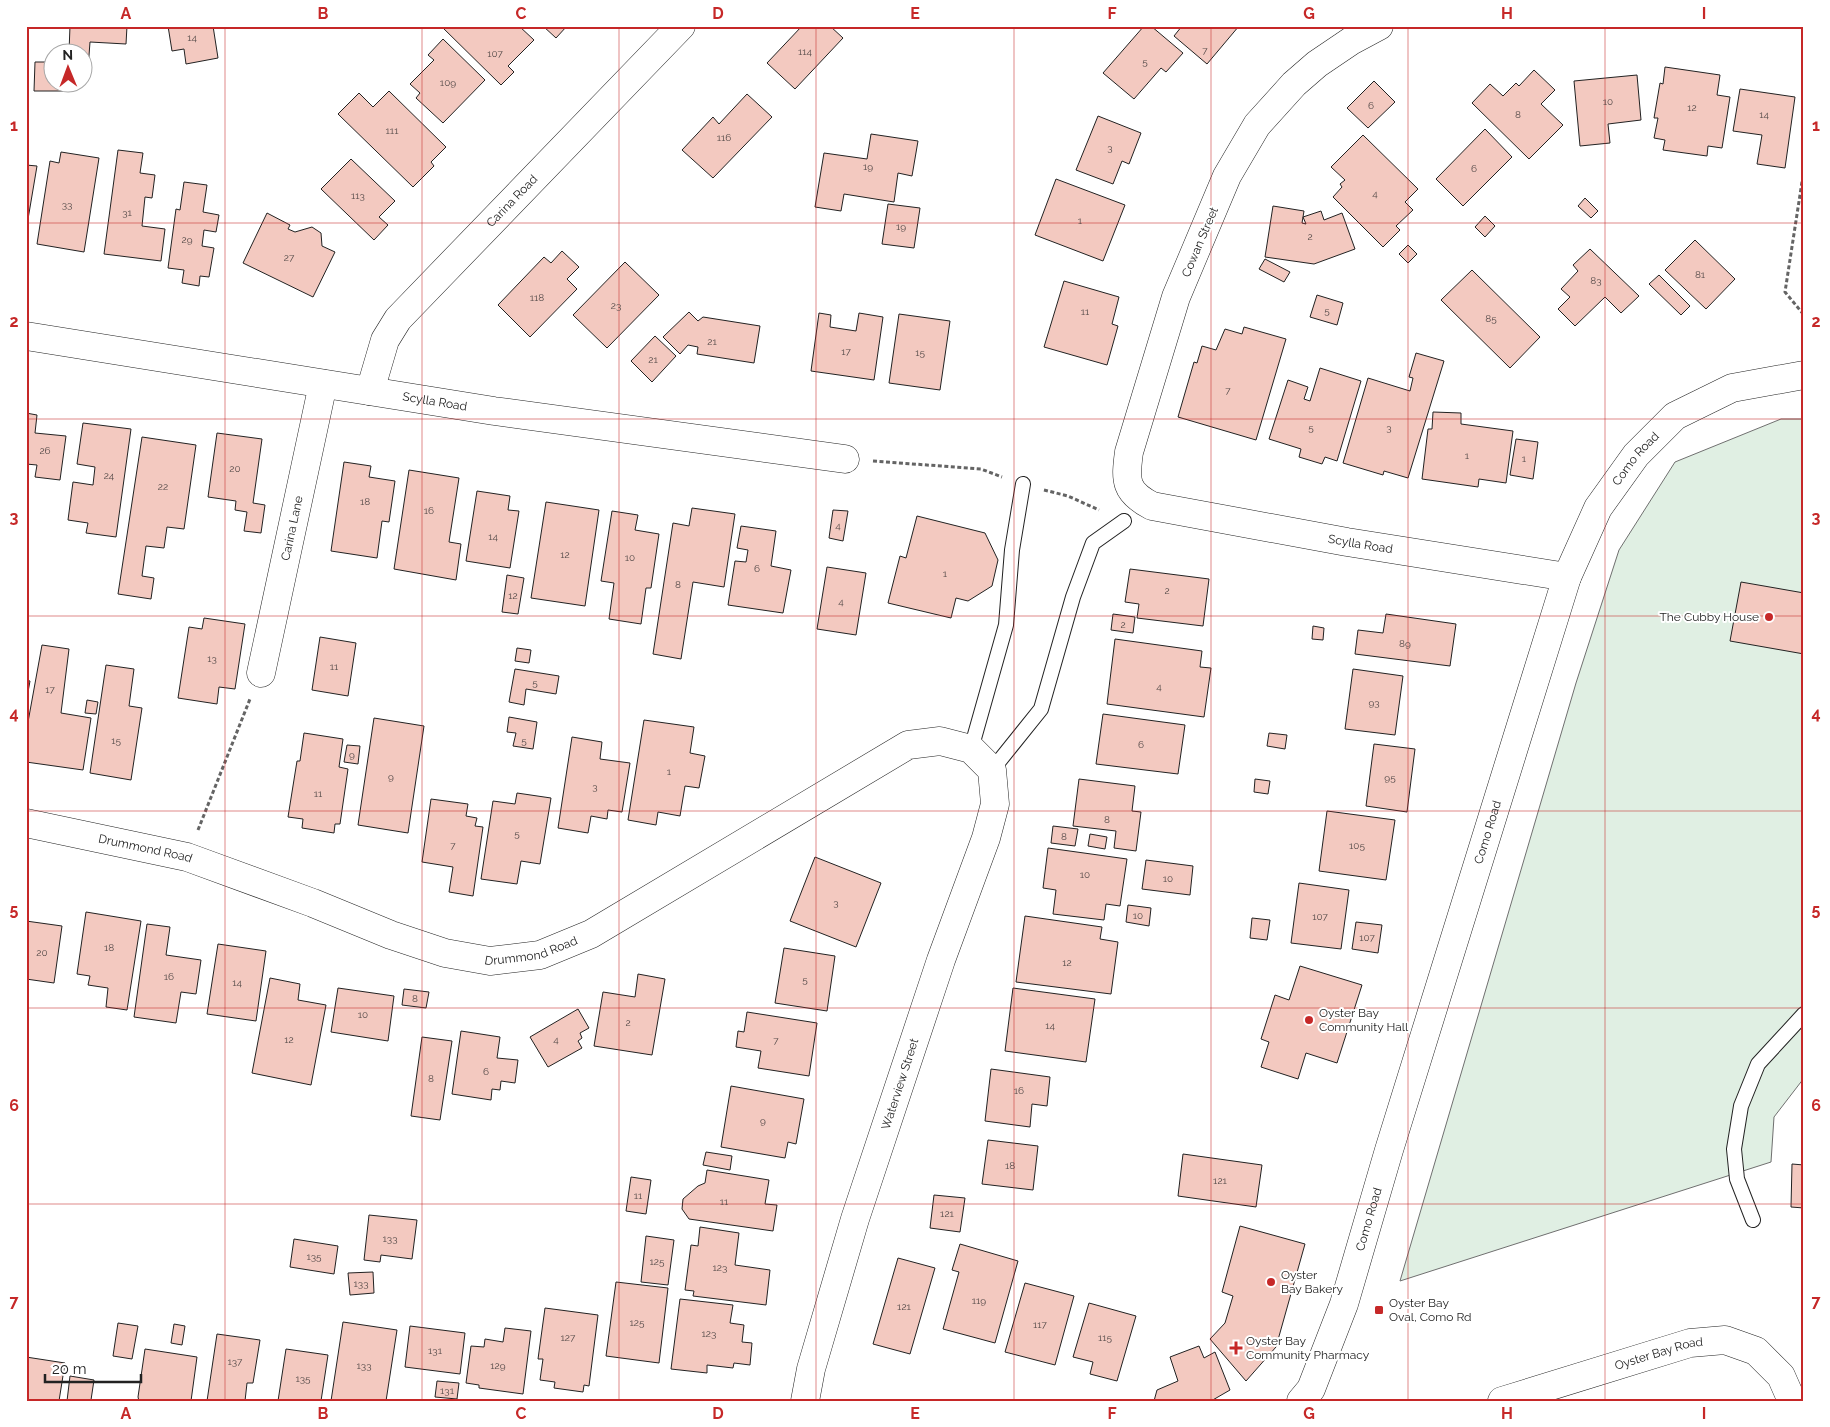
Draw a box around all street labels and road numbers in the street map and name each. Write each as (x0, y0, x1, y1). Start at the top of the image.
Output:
street label: Carina Road (484, 172, 540, 230)
street label: Cowan Street (1179, 205, 1221, 279)
street label: Scylla Road (401, 389, 468, 414)
street label: Como Road (1609, 429, 1662, 488)
street label: Carina Lane (278, 495, 306, 562)
street label: Scylla Road (1327, 532, 1394, 556)
street label: Como Road (1471, 799, 1504, 866)
street label: Drummond Road (97, 831, 194, 865)
street label: Drummond Road (483, 933, 579, 969)
street label: Waterview Street (879, 1037, 921, 1131)
street label: Como Road (1353, 1186, 1385, 1253)
street label: Oyster Bay Road (1613, 1335, 1704, 1373)

